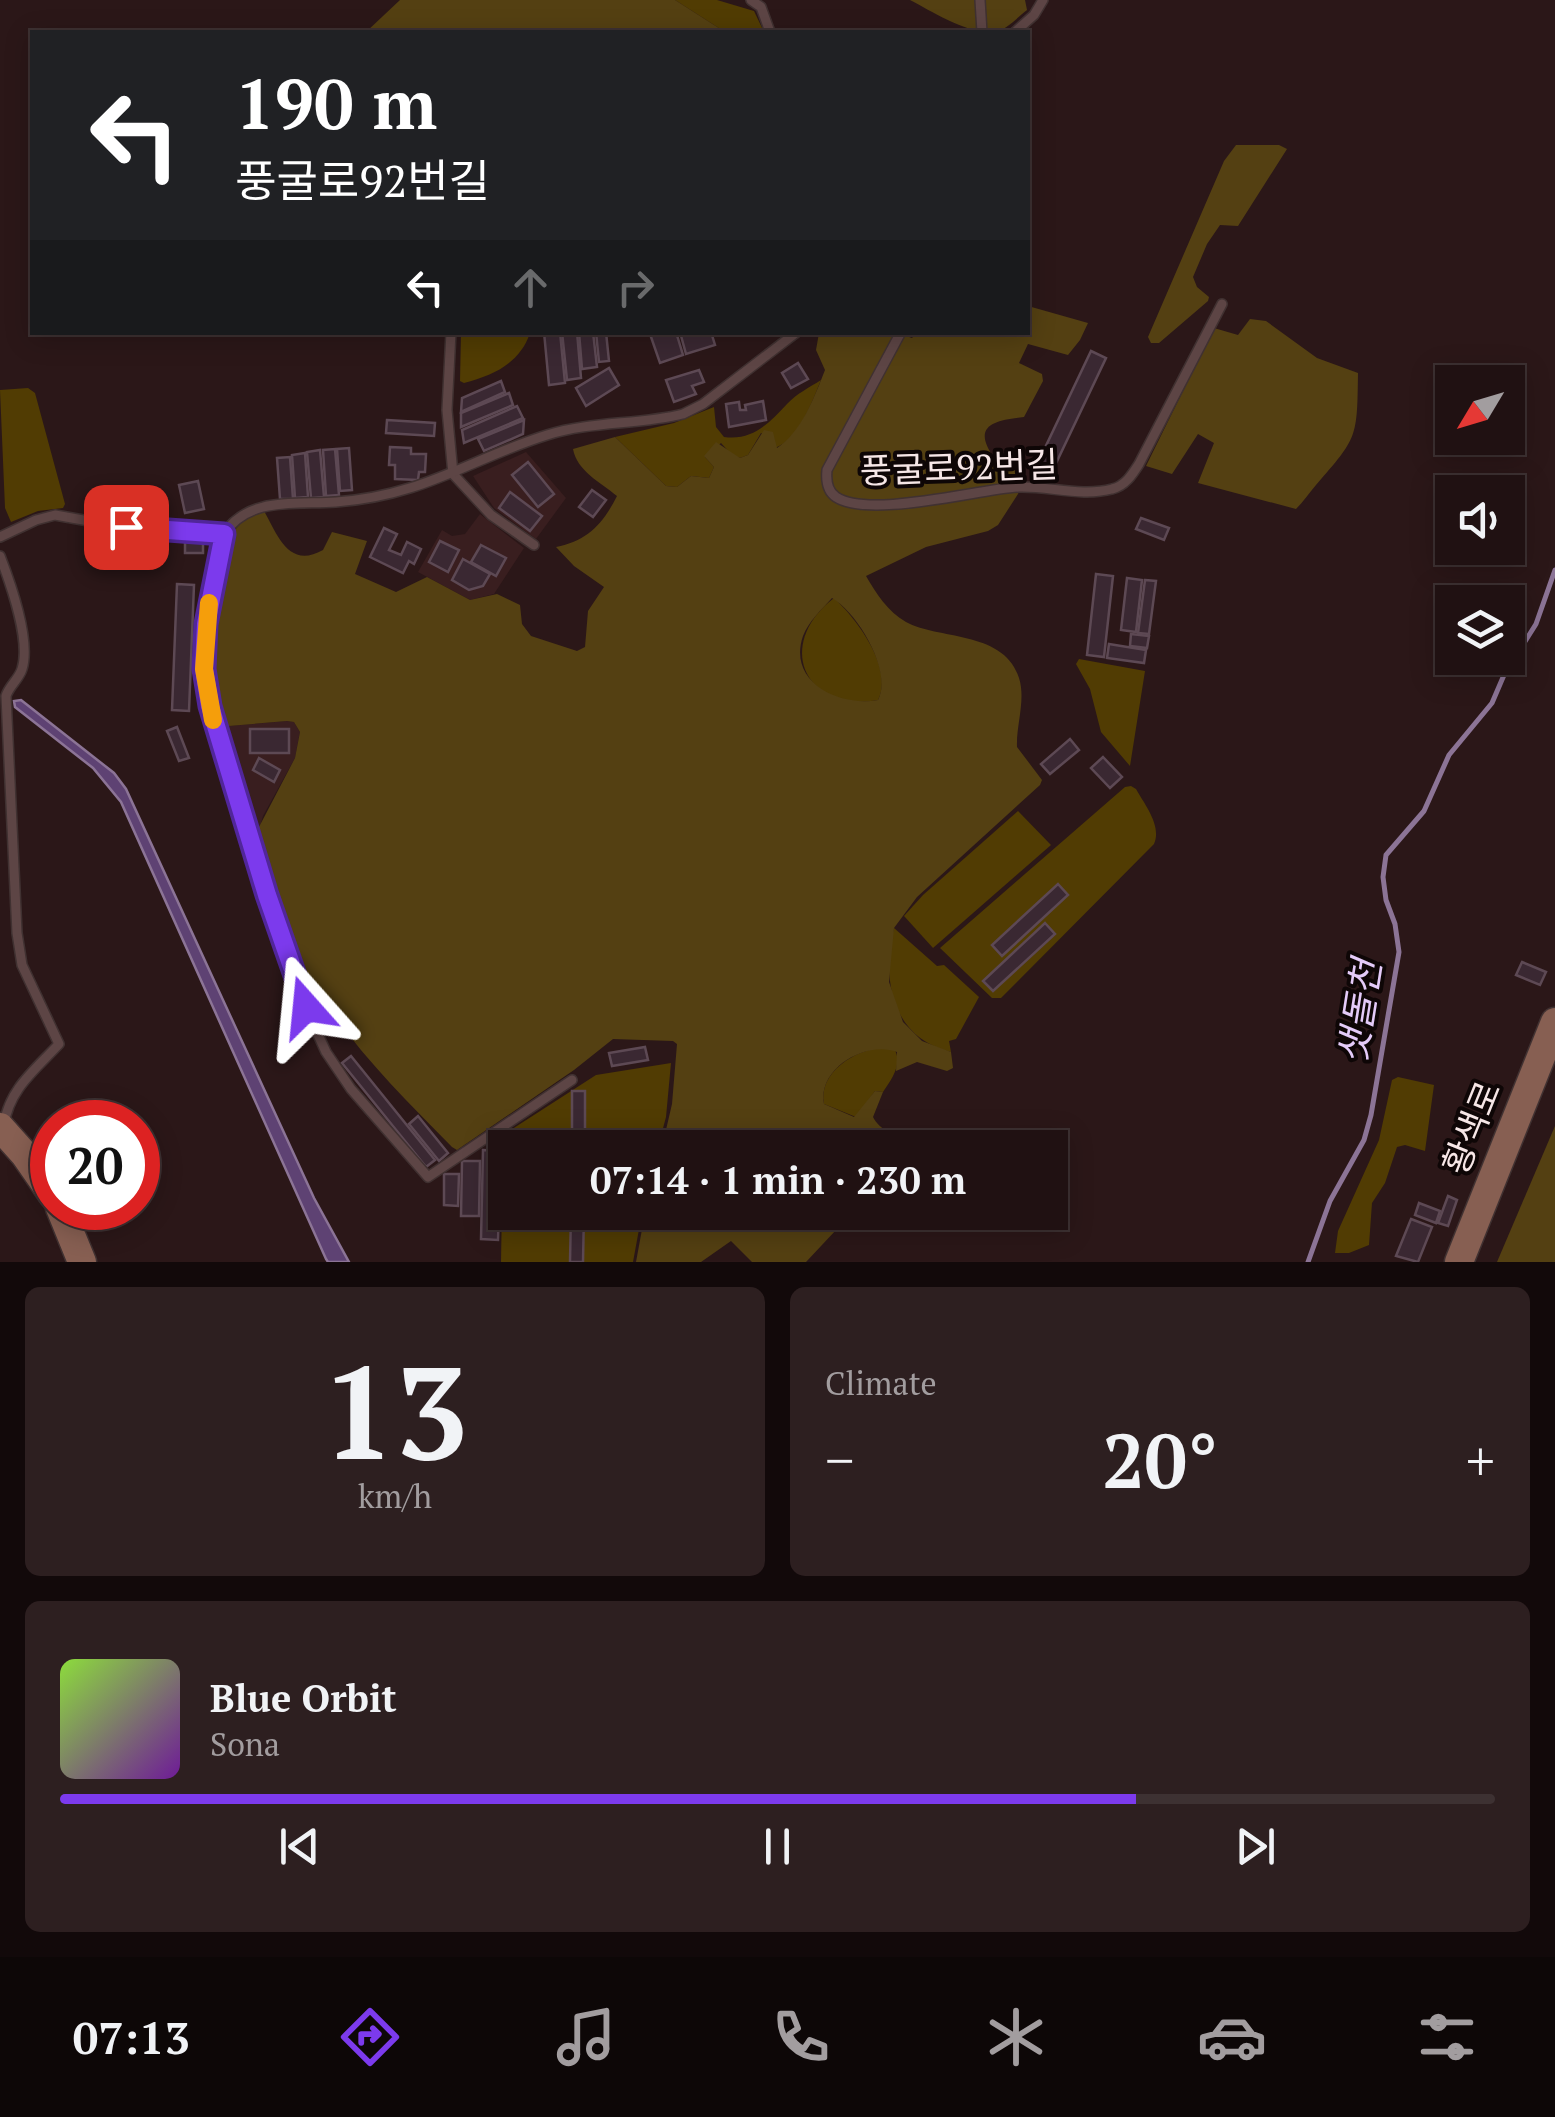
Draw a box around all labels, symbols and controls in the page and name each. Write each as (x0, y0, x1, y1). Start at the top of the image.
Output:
text: 190 m (235, 56, 437, 149)
icon: left (70, 70, 200, 200)
text: 풍굴로92번길 (235, 150, 490, 210)
icon: left (398, 260, 453, 315)
icon: ahead (503, 260, 558, 315)
icon: right (608, 260, 663, 315)
north arrow (1435, 365, 1525, 455)
map controls (1435, 365, 1525, 675)
street label: 풍굴로92번길 (859, 441, 1059, 493)
button: sound (1435, 475, 1525, 565)
pin (84, 485, 169, 570)
icon: arrive (99, 500, 154, 555)
button: layers (1435, 585, 1525, 675)
water label: 샛돌천 (1326, 952, 1393, 1068)
position arrow (254, 955, 358, 1059)
street label: 황색로 (1432, 1074, 1510, 1181)
speed limit sign: 20 (30, 1100, 160, 1230)
text: 07:14 · 1 min · 230 m (590, 1155, 966, 1205)
text: 13 (322, 1324, 468, 1496)
text: Climate (825, 1362, 937, 1404)
text: 20° (1102, 1410, 1218, 1509)
text: − (825, 1423, 854, 1496)
text: + (1466, 1423, 1495, 1496)
text: km/h (358, 1475, 432, 1517)
text: Blue Orbit (210, 1673, 397, 1723)
text: Sona (210, 1723, 280, 1765)
icon: previous (272, 1819, 327, 1874)
icon: pause (750, 1819, 805, 1874)
icon: next (1228, 1819, 1283, 1874)
icon: directions (335, 2002, 405, 2072)
icon: music (551, 2002, 621, 2072)
icon: phone (766, 2002, 836, 2072)
icon: climate (981, 2002, 1051, 2072)
icon: car (1197, 2002, 1267, 2072)
icon: filters (1412, 2002, 1482, 2072)
text: 07:13 (73, 2007, 190, 2067)

